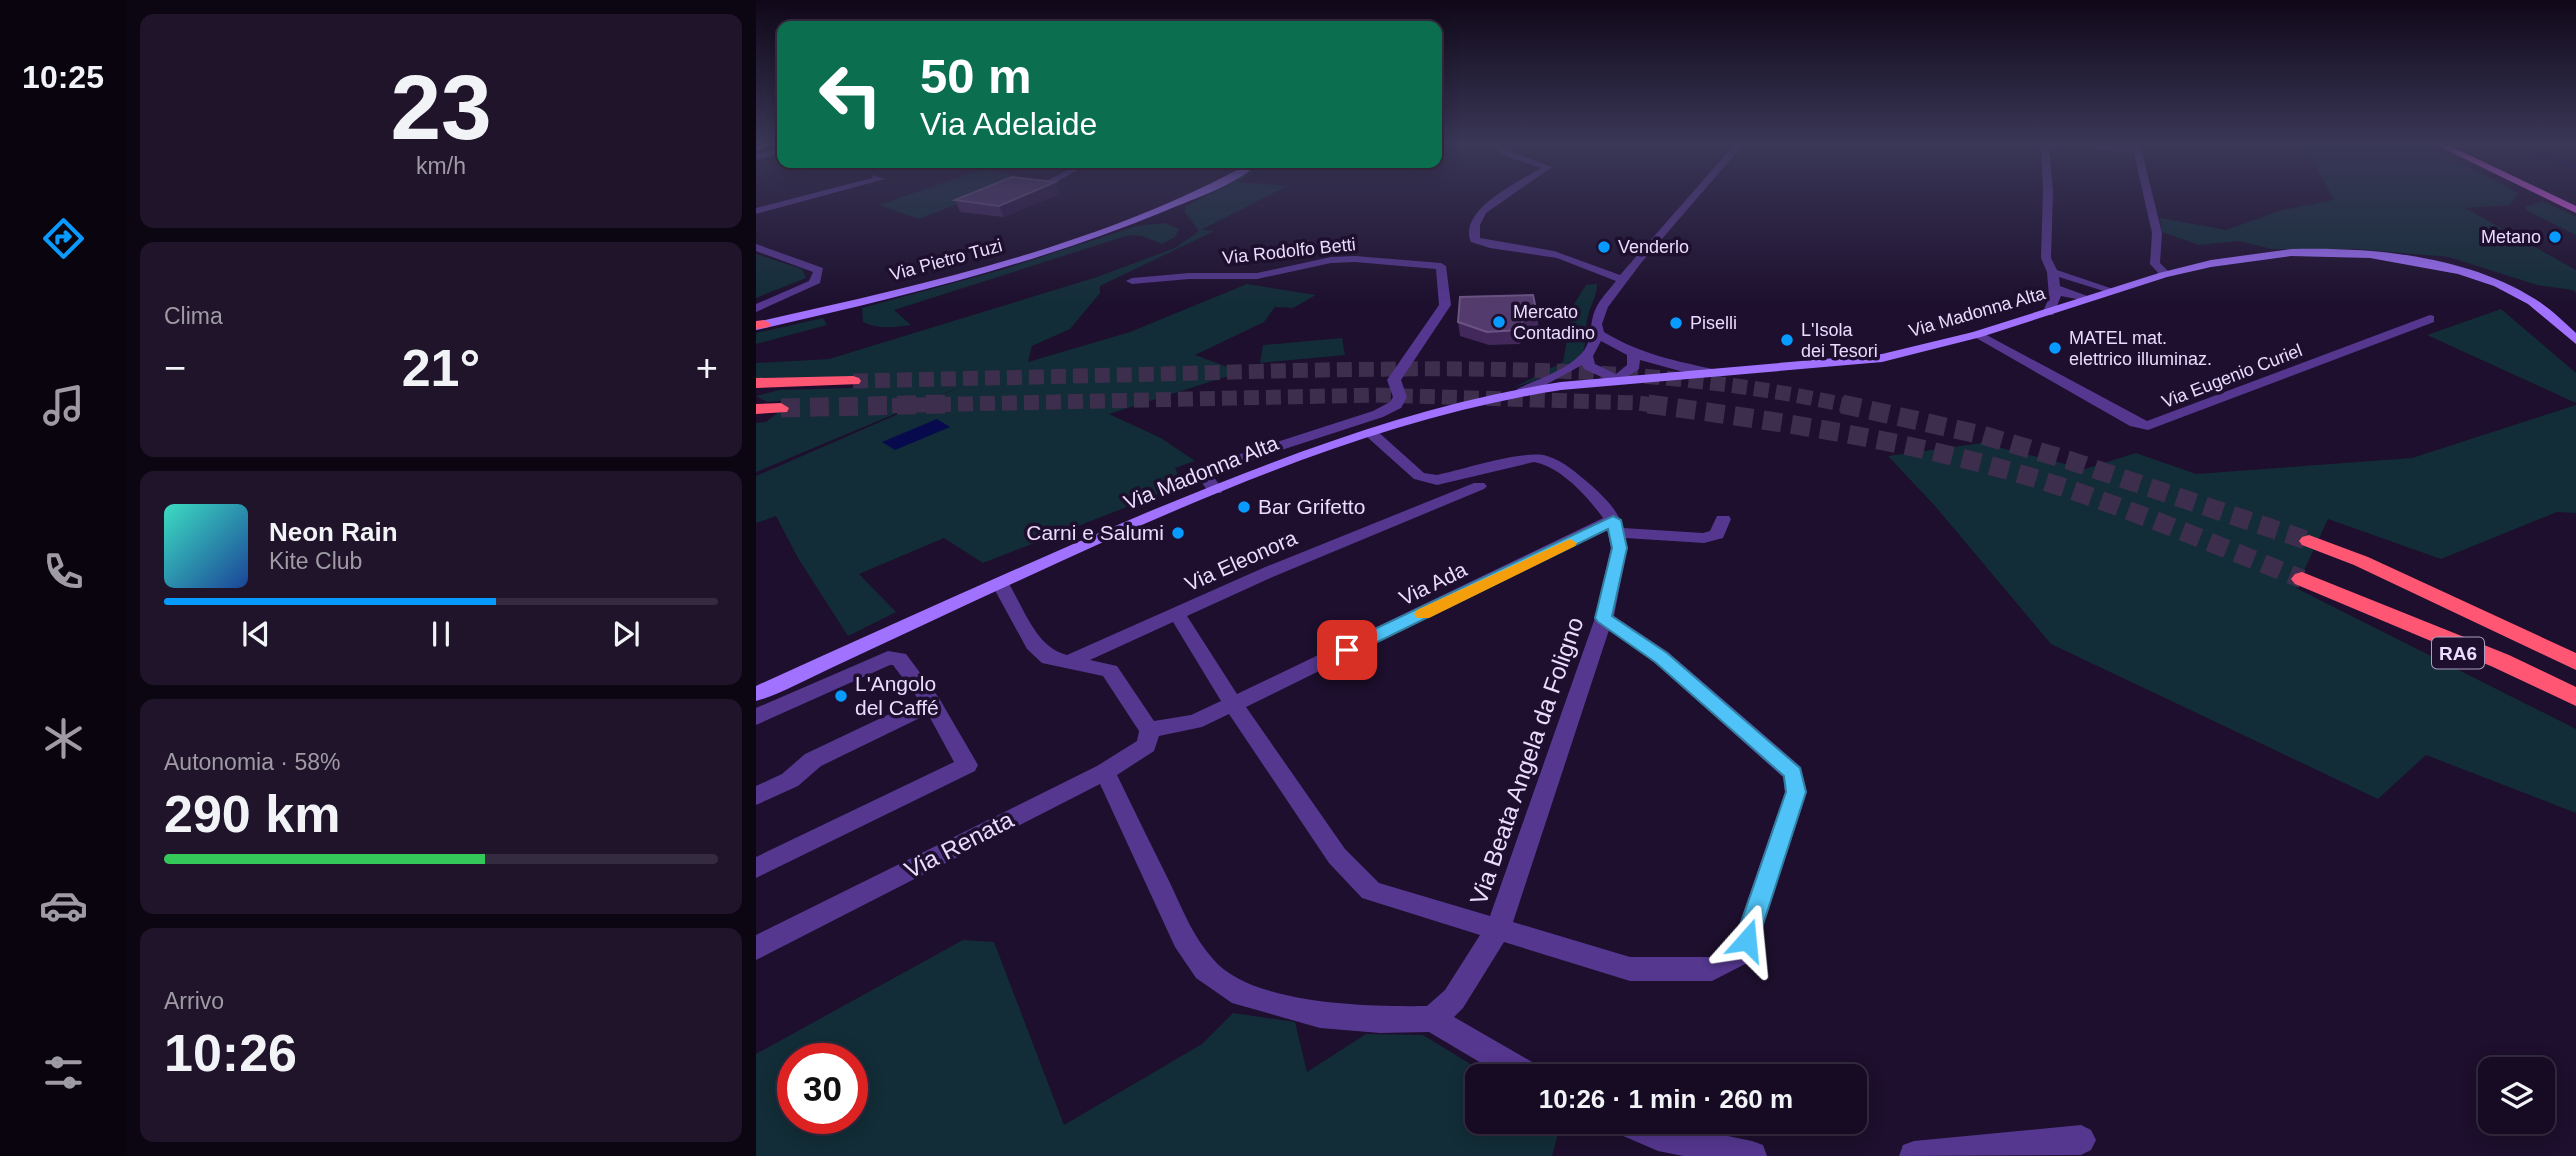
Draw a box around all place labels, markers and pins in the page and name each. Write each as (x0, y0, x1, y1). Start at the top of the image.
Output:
place label: Metano (2481, 227, 2541, 247)
marker: Metano (2547, 229, 2563, 245)
place label: Venderlo (1618, 237, 1689, 257)
marker: Venderlo (1596, 239, 1612, 255)
place label: Mercato Contadino (1513, 302, 1595, 343)
place label: Piselli (1690, 313, 1737, 333)
marker: Mercato Contadino (1491, 314, 1507, 330)
marker: Piselli (1668, 315, 1684, 331)
place label: L'Isola dei Tesori (1801, 320, 1878, 361)
place label: MATEL mat. elettrico illuminaz. (2069, 328, 2212, 369)
marker: L'Isola dei Tesori (1779, 332, 1795, 348)
marker: MATEL mat. elettrico illuminaz. (2047, 340, 2063, 356)
place label: Bar Grifetto (1258, 495, 1365, 518)
marker: Bar Grifetto (1236, 499, 1252, 515)
place label: Carni e Salumi (1026, 521, 1164, 544)
marker: Carni e Salumi (1170, 525, 1186, 541)
pin (1317, 620, 1377, 680)
place label: L'Angolo del Caffé (855, 672, 939, 719)
marker: L'Angolo del Caffé (833, 688, 849, 704)

